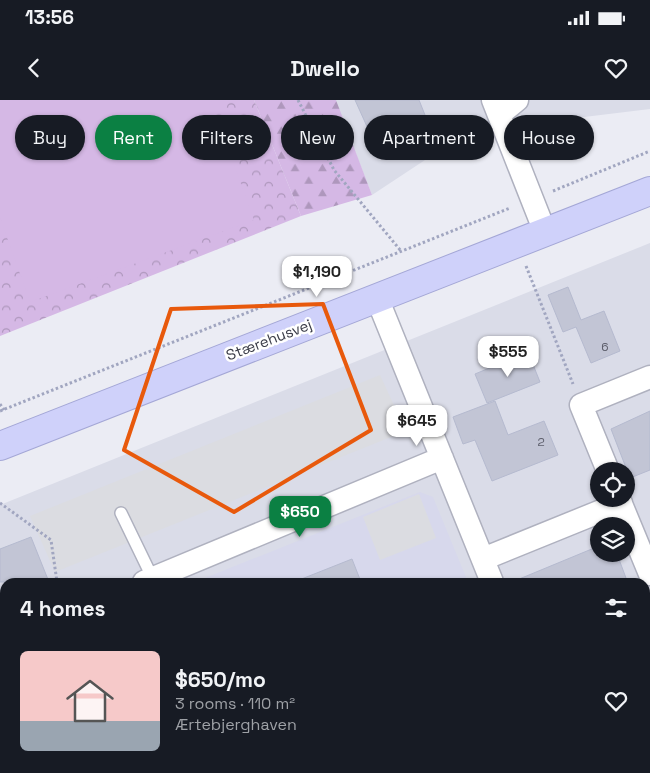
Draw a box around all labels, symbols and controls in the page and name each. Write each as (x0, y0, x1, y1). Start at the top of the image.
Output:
text: 13:56 (25, 5, 74, 30)
icon: back (20, 54, 48, 82)
text: Dwello (290, 54, 360, 82)
icon: heart (602, 54, 630, 82)
chip: Buy (15, 115, 85, 160)
chip: Rent (95, 115, 172, 160)
chip: Filters (182, 115, 271, 160)
chip: New (281, 115, 354, 160)
chip: Apartment (364, 115, 494, 160)
chip: House (504, 115, 594, 160)
pin: $1,190 (276, 256, 358, 298)
text: $1,190 (293, 261, 341, 282)
street label: Stærehusvej (223, 314, 314, 365)
pin: $555 (478, 336, 538, 378)
house number: 6 (601, 339, 609, 355)
text: $555 (489, 341, 527, 362)
pin: $645 (387, 404, 447, 447)
text: $645 (397, 410, 437, 431)
house number: 2 (537, 434, 545, 450)
map controls (590, 462, 635, 562)
button: locate (590, 462, 635, 507)
pin: $650 (270, 496, 330, 538)
text: $650 (280, 501, 320, 522)
button: layers (590, 517, 635, 562)
icon: filters (602, 594, 630, 622)
text: 4 homes (20, 595, 106, 622)
text: $650/mo (175, 666, 266, 693)
icon: home (60, 671, 120, 731)
icon: heart (602, 687, 630, 715)
text: 3 rooms · 110 m² (175, 693, 295, 714)
text: Ærtebjerghaven (175, 714, 297, 735)

